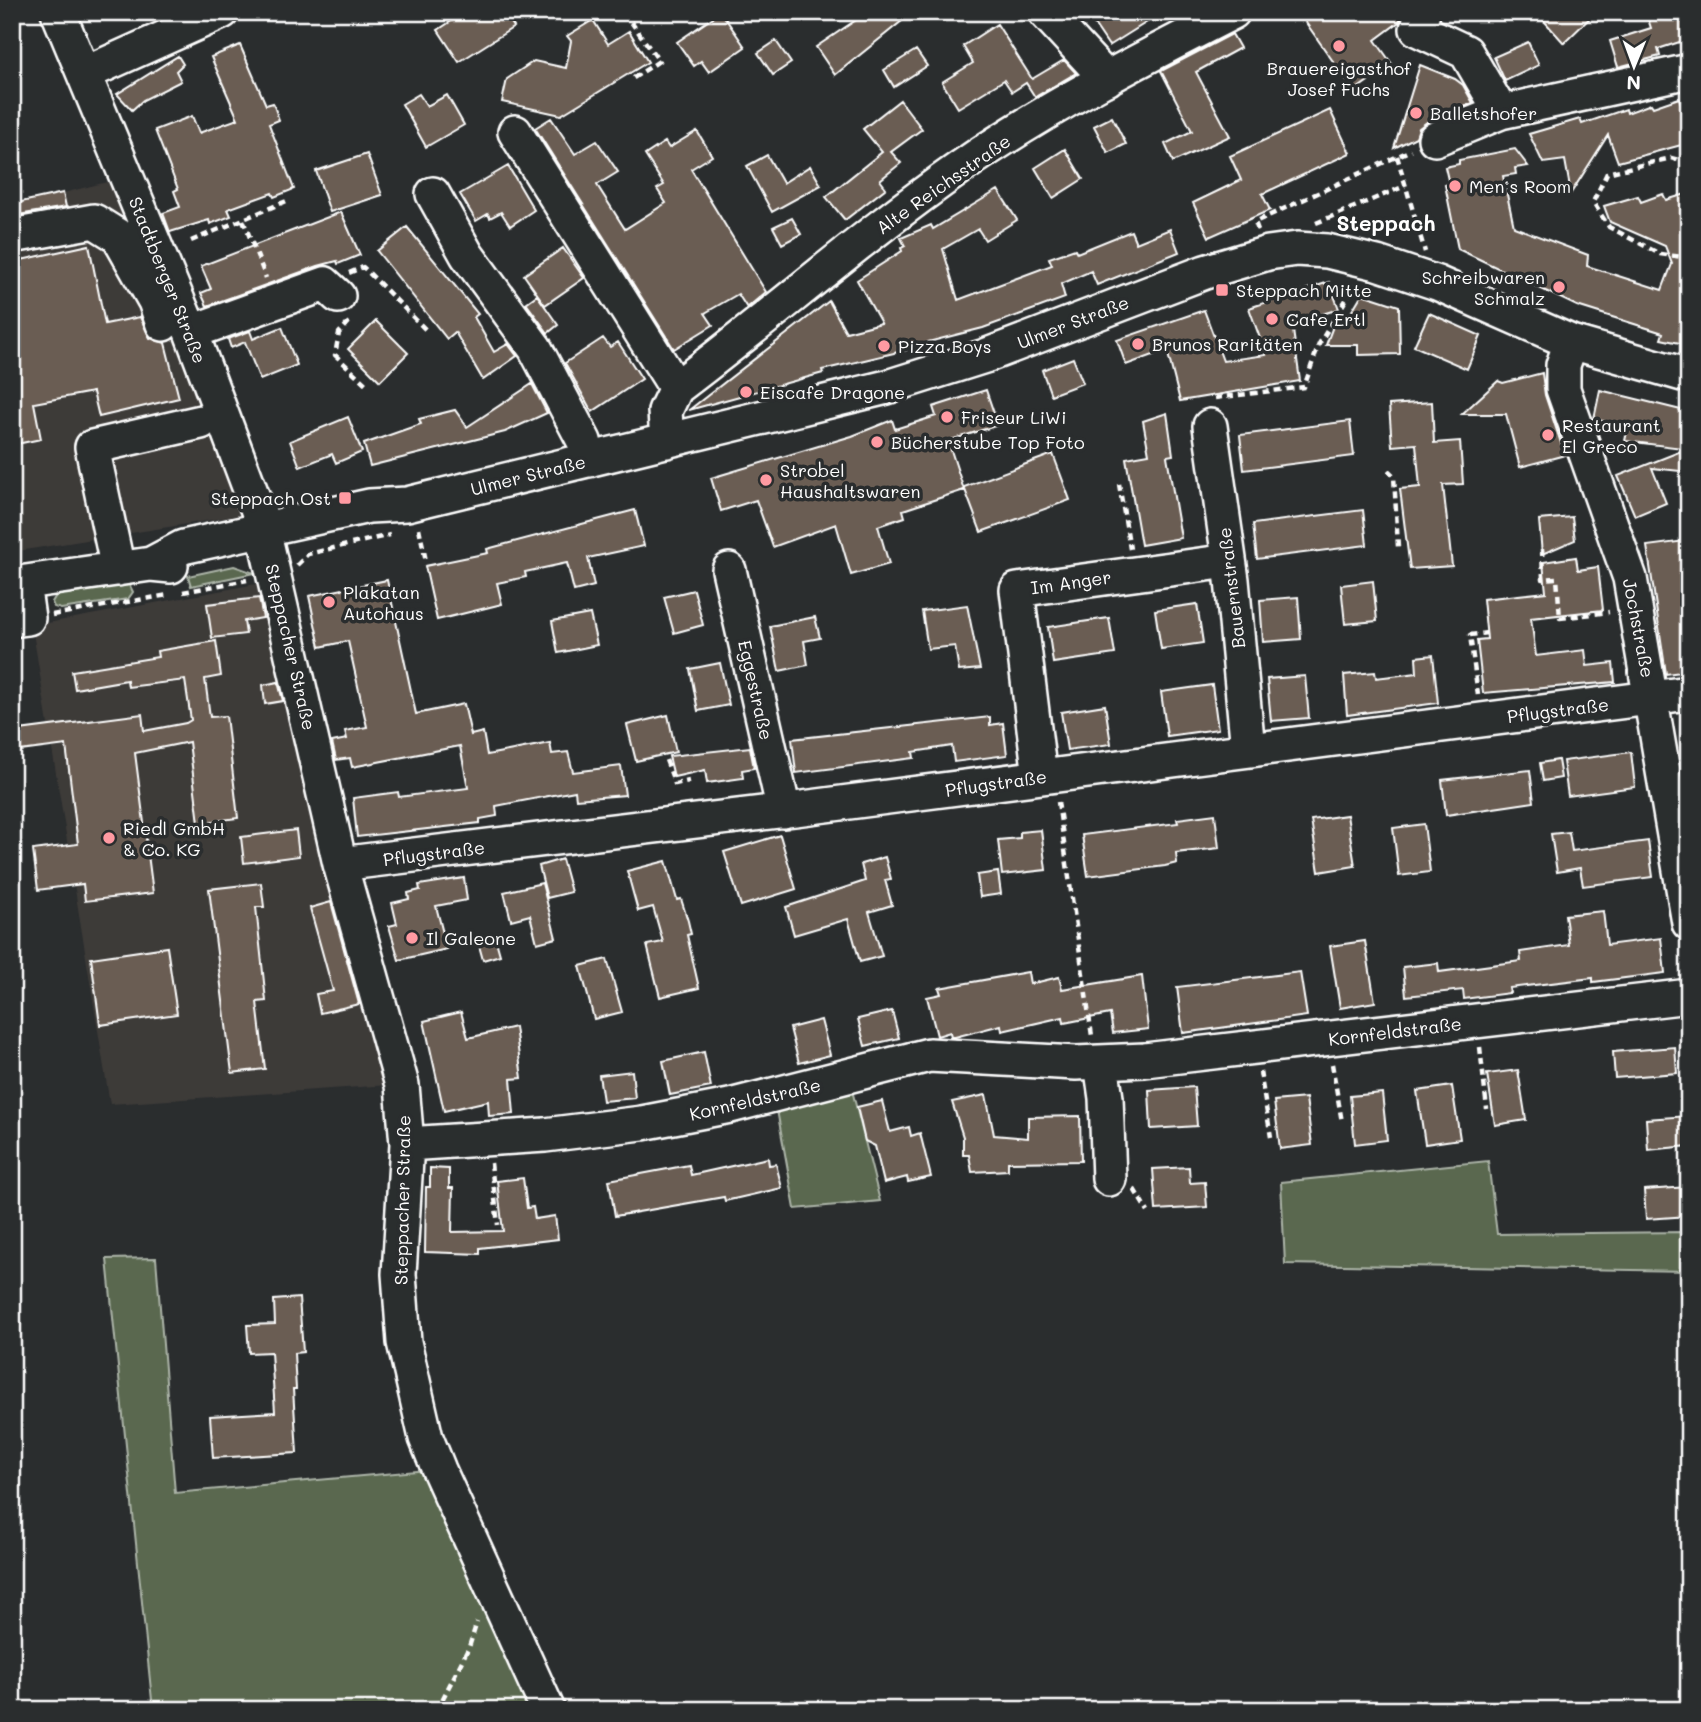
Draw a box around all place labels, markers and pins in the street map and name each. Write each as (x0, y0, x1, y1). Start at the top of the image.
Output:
marker: Brauereigasthof Josef Fuchs (1331, 38, 1347, 54)
place label: Brauereigasthof Josef Fuchs (1267, 56, 1412, 101)
place label: Balletshofer (1430, 101, 1537, 125)
marker: Balletshofer (1408, 105, 1424, 121)
place label: Men‘s Room (1469, 174, 1571, 198)
marker: Men‘s Room (1447, 178, 1463, 194)
place label: Schreibwaren Schmalz (1422, 265, 1545, 310)
place label: Steppach Mitte (1236, 278, 1372, 302)
marker: Schreibwaren Schmalz (1551, 279, 1567, 295)
marker: Steppach Mitte (1214, 282, 1230, 298)
place label: Cafe Ertl (1286, 307, 1366, 331)
marker: Cafe Ertl (1264, 311, 1280, 327)
place label: Brunos Raritäten (1152, 332, 1303, 356)
place label: Pizza Boys (898, 334, 992, 358)
marker: Brunos Raritäten (1130, 336, 1146, 352)
marker: Pizza Boys (876, 338, 892, 354)
place label: Eiscafe Dragone (760, 380, 905, 404)
marker: Eiscafe Dragone (738, 384, 754, 400)
place label: Friseur LiWi (961, 405, 1066, 429)
marker: Friseur LiWi (939, 409, 955, 425)
place label: Restaurant El Greco (1562, 413, 1661, 458)
marker: Restaurant El Greco (1540, 427, 1556, 443)
place label: Bücherstube Top Foto (891, 430, 1085, 454)
marker: Bücherstube Top Foto (869, 434, 885, 450)
place label: Strobel Haushaltswaren (780, 458, 921, 503)
marker: Strobel Haushaltswaren (758, 472, 774, 488)
place label: Steppach Ost (211, 486, 331, 510)
marker: Steppach Ost (337, 490, 353, 506)
place label: Plakatan Autohaus (343, 580, 424, 625)
marker: Plakatan Autohaus (321, 594, 337, 610)
place label: Riedl GmbH & Co. KG (123, 816, 225, 861)
marker: Riedl GmbH & Co. KG (101, 830, 117, 846)
place label: Il Galeone (426, 926, 516, 950)
marker: Il Galeone (404, 930, 420, 946)

